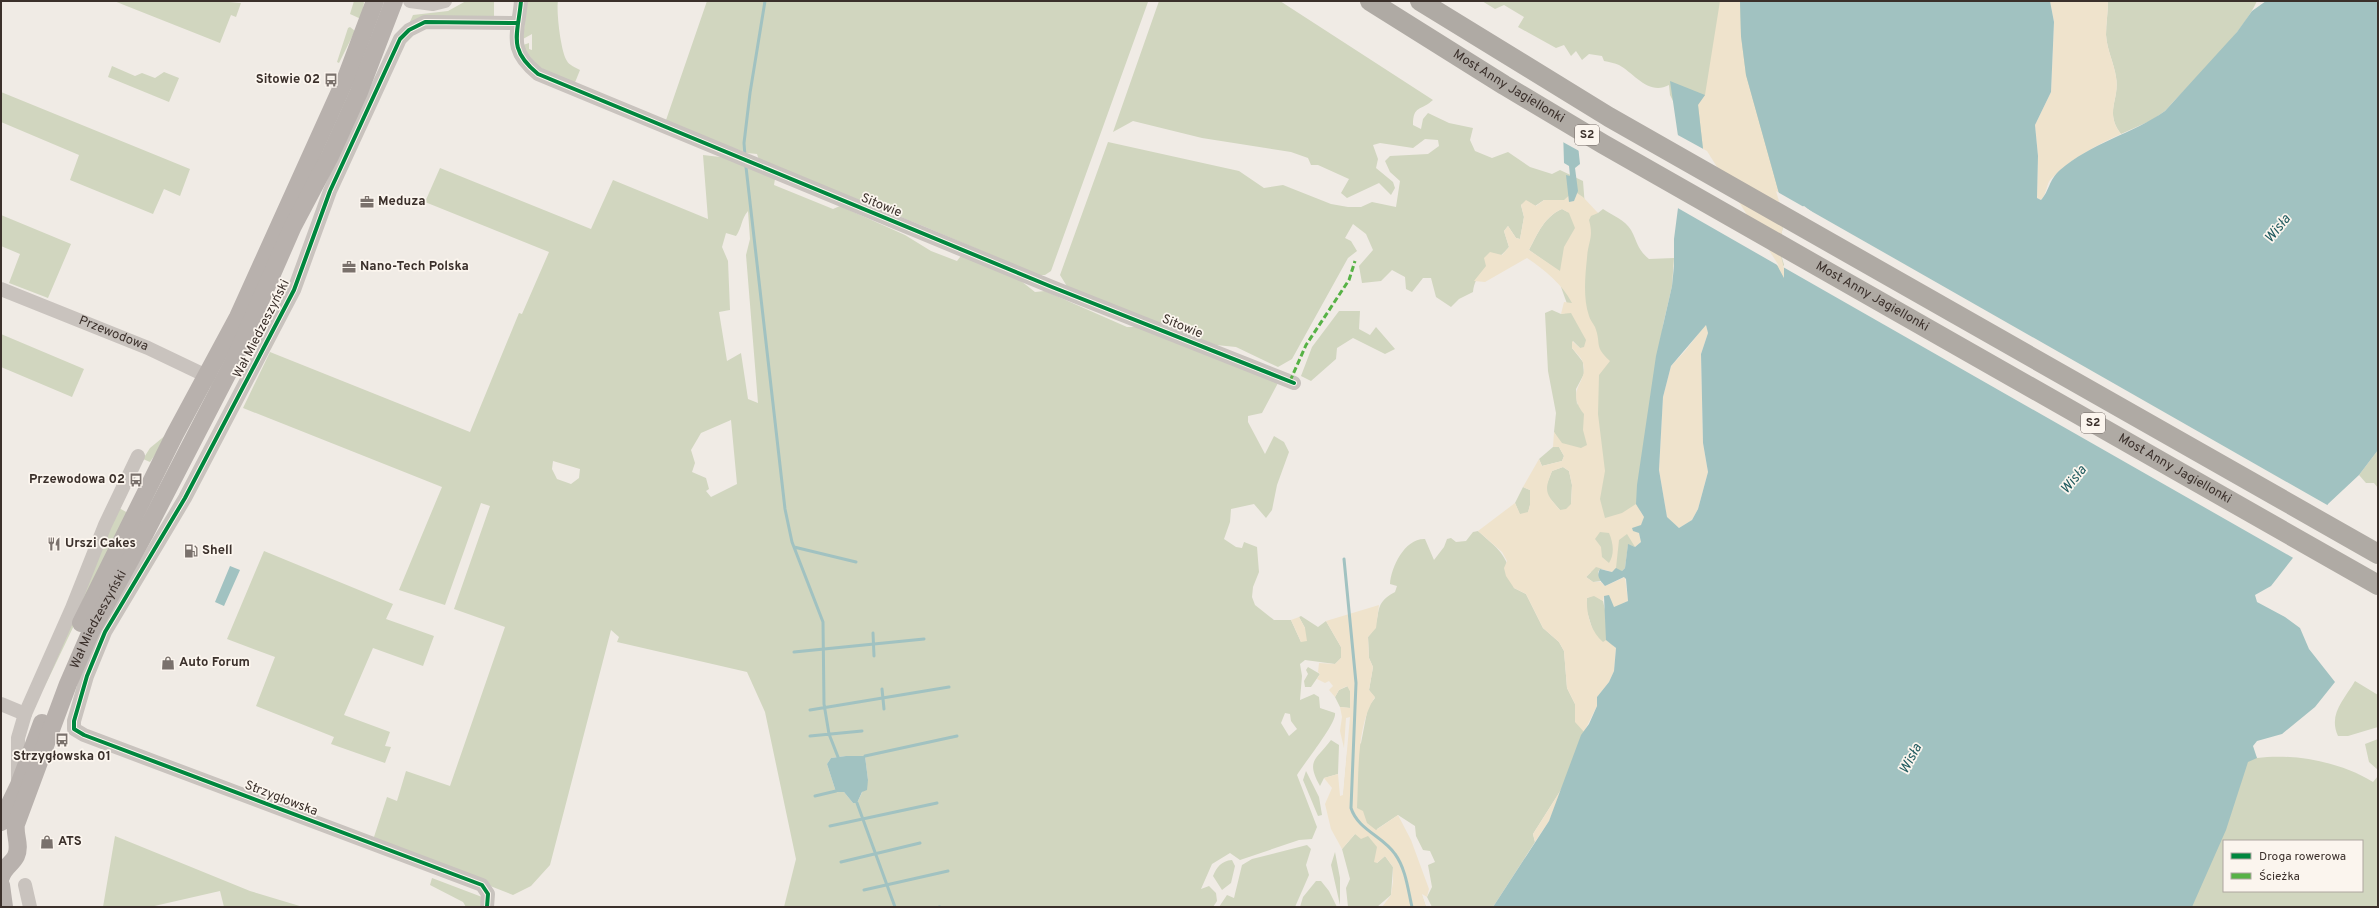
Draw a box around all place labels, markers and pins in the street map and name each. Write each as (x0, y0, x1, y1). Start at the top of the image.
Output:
place label: Sitowie 02 (256, 72, 320, 88)
bus stop icon: Sitowie 02 (323, 72, 339, 88)
office icon: Meduza (359, 194, 375, 210)
place label: Meduza (378, 194, 426, 210)
office icon: Nano-Tech Polska (341, 259, 357, 275)
place label: Nano-Tech Polska (360, 259, 469, 275)
place label: Przewodowa 02 (29, 472, 125, 488)
bus stop icon: Przewodowa 02 (128, 472, 144, 488)
restaurant icon: Urszi Cakes (46, 536, 62, 552)
place label: Urszi Cakes (65, 536, 136, 552)
fuel station icon: Shell (183, 543, 199, 559)
place label: Shell (202, 543, 233, 559)
shop icon: Auto Forum (160, 655, 176, 671)
place label: Auto Forum (179, 655, 250, 671)
bus stop icon: Strzygłowska 01 (54, 732, 70, 748)
place label: Strzygłowska 01 (13, 749, 111, 765)
shop icon: ATS (39, 834, 55, 850)
place label: ATS (58, 834, 82, 850)

